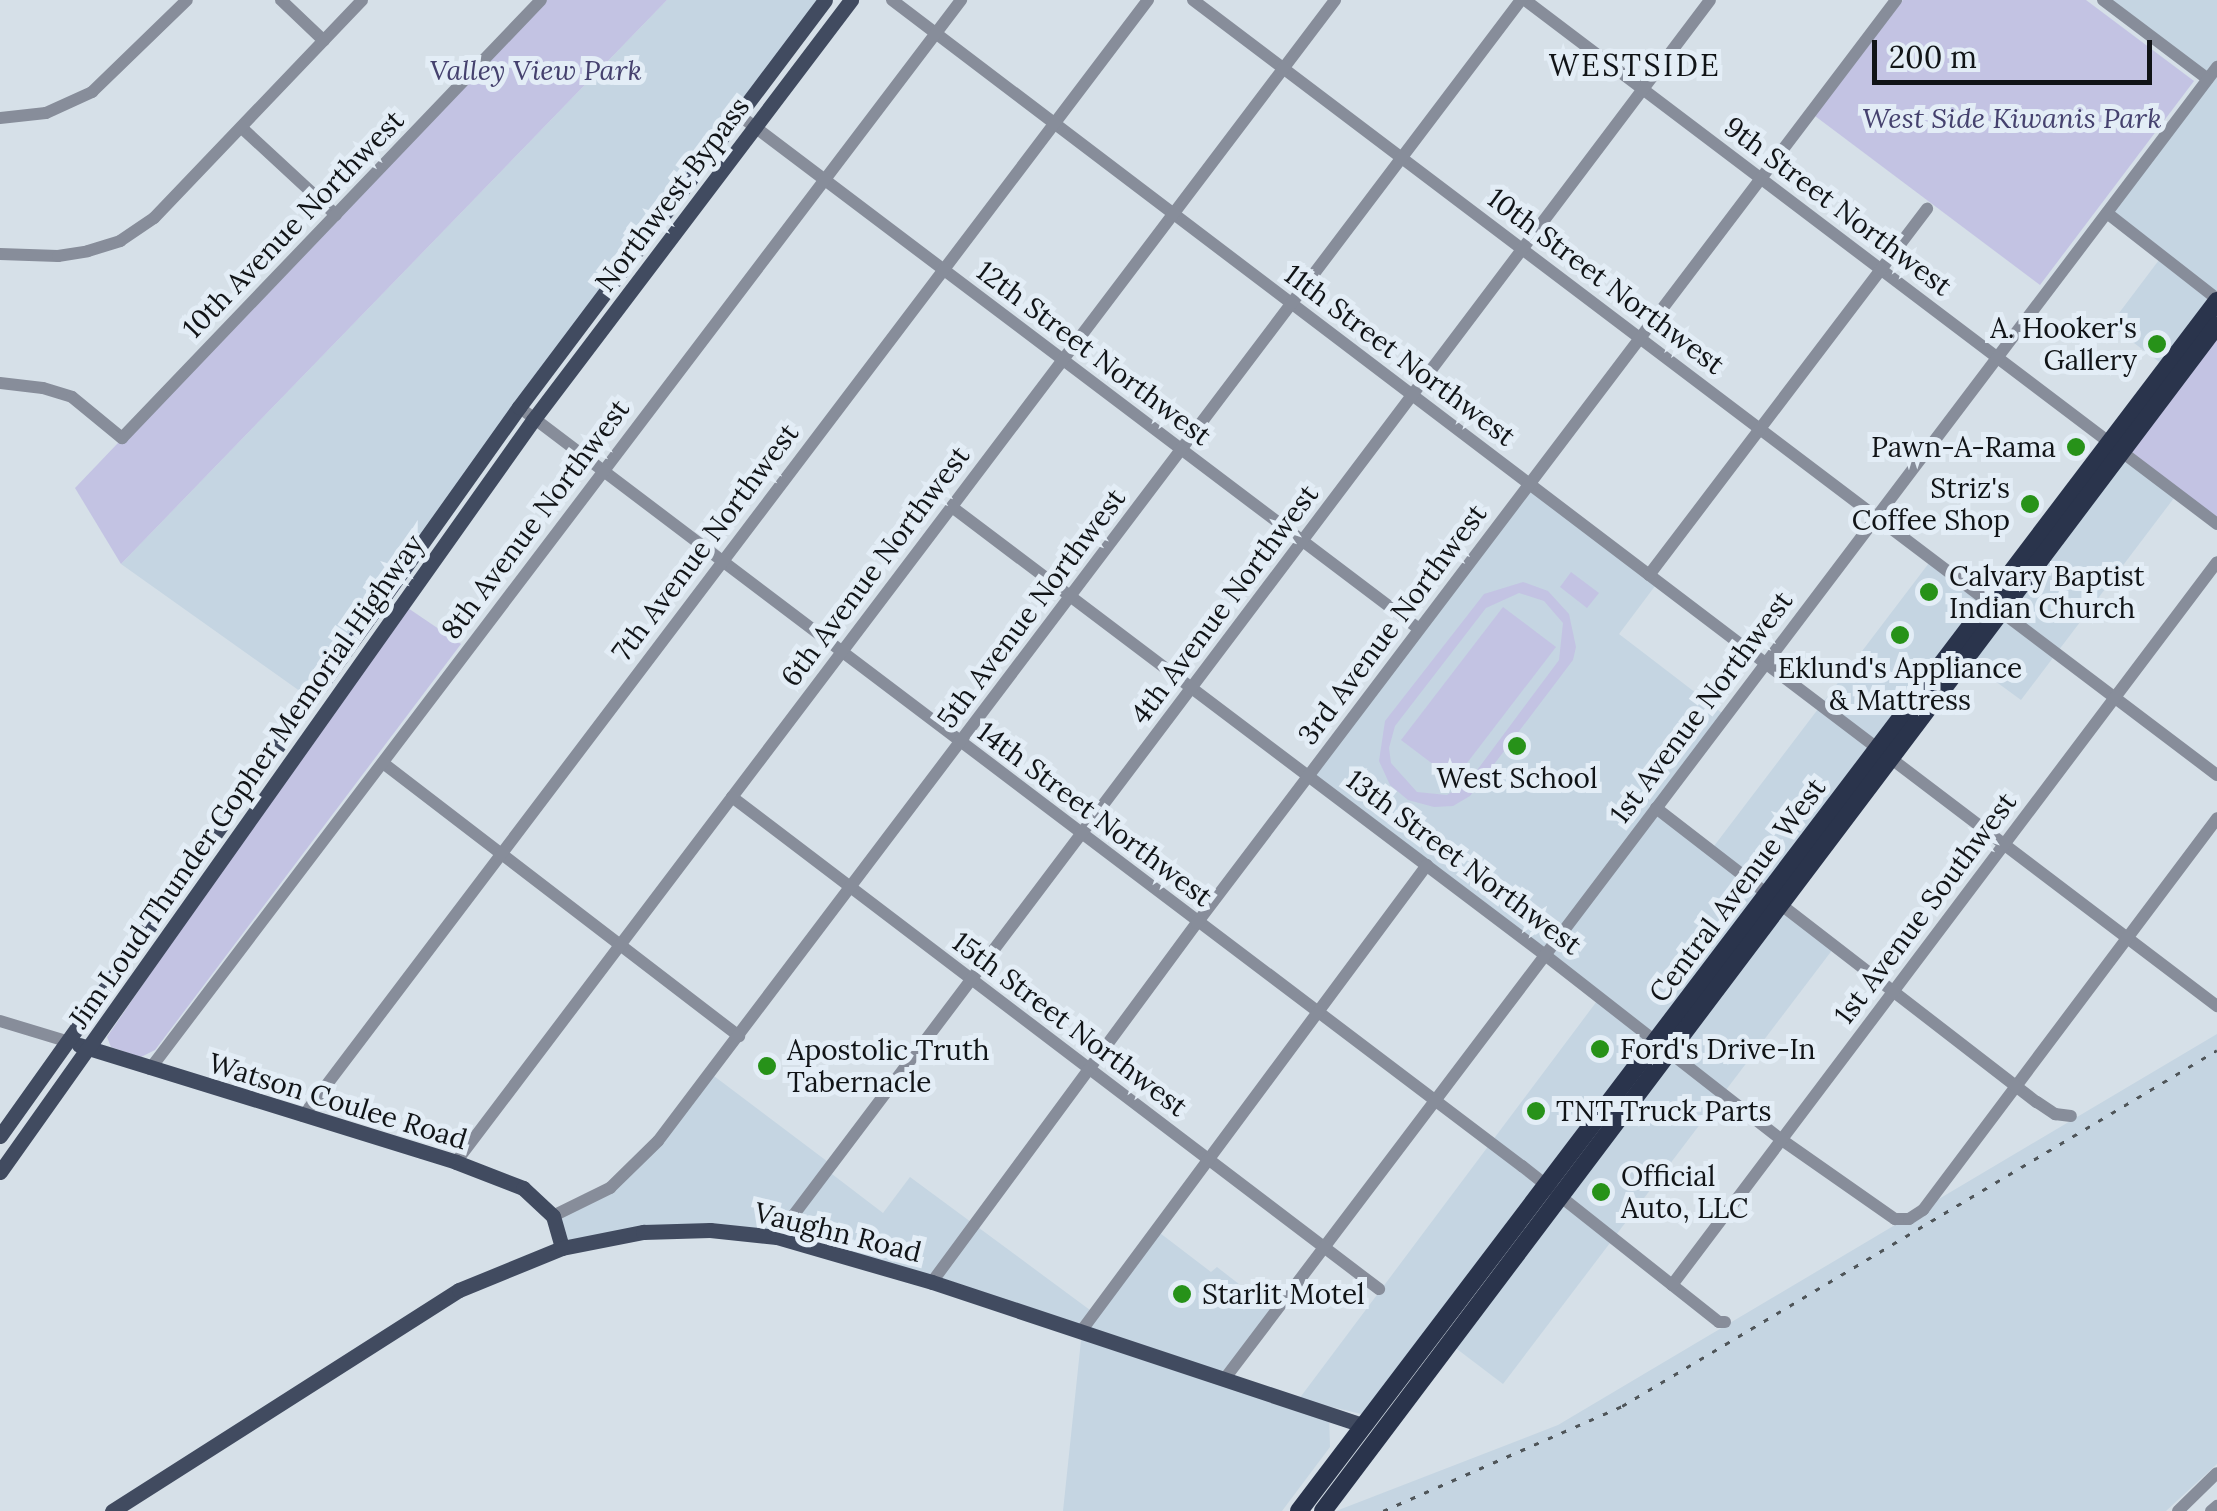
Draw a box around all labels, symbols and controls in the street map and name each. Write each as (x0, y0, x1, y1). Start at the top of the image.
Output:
scale bar (1877, 20, 2157, 82)
text: 200 m (1889, 38, 1977, 76)
district label: WESTSIDE (1549, 47, 1721, 83)
park label: Valley View Park (430, 53, 642, 87)
street label: Northwest Bypass (588, 90, 756, 298)
park label: West Side Kiwanis Park (1862, 101, 2162, 135)
street label: 10th Avenue Northwest (176, 103, 410, 345)
street label: 9th Street Northwest (1718, 109, 1958, 303)
street label: 10th Street Northwest (1481, 181, 1731, 381)
street label: 12th Street Northwest (970, 254, 1218, 452)
street label: 11th Street Northwest (1278, 257, 1522, 453)
place label: A. Hooker's Gallery (1990, 311, 2137, 377)
marker: A. Hooker's Gallery (2146, 333, 2168, 355)
street label: 8th Avenue Northwest (434, 393, 636, 645)
street label: 7th Avenue Northwest (605, 417, 805, 667)
place label: Pawn-A-Rama (1871, 430, 2056, 464)
marker: Pawn-A-Rama (2065, 436, 2087, 458)
street label: 6th Avenue Northwest (774, 439, 976, 693)
place label: Striz's Coffee Shop (1852, 471, 2010, 537)
street label: 4th Avenue Northwest (1123, 478, 1325, 730)
street label: 5th Avenue Northwest (930, 482, 1132, 734)
marker: Striz's Coffee Shop (2019, 493, 2041, 515)
street label: 3rd Avenue Northwest (1291, 497, 1493, 751)
street label: Jim Loud Thunder Gopher Memorial Highway (62, 528, 430, 1034)
place label: Calvary Baptist Indian Church (1949, 559, 2145, 625)
marker: Calvary Baptist Indian Church (1918, 581, 1940, 603)
street label: 1st Avenue Northwest (1603, 584, 1799, 830)
marker: Eklund's Appliance & Mattress (1889, 624, 1911, 646)
place label: Eklund's Appliance & Mattress (1778, 651, 2022, 717)
street label: 14th Street Northwest (971, 715, 1219, 913)
marker: West School (1506, 735, 1528, 757)
place label: West School (1436, 761, 1598, 795)
street label: 13th Street Northwest (1340, 763, 1588, 961)
street label: Central Avenue West (1642, 771, 1832, 1009)
street label: 1st Avenue Southwest (1827, 786, 2023, 1030)
street label: 15th Street Northwest (946, 925, 1194, 1123)
place label: Ford's Drive-In (1620, 1032, 1816, 1066)
place label: Apostolic Truth Tabernacle (787, 1033, 989, 1099)
marker: Ford's Drive-In (1589, 1038, 1611, 1060)
street label: Watson Coulee Road (205, 1046, 471, 1156)
marker: Apostolic Truth Tabernacle (756, 1055, 778, 1077)
place label: TNT Truck Parts (1556, 1094, 1772, 1128)
marker: TNT Truck Parts (1525, 1100, 1547, 1122)
place label: Official Auto, LLC (1621, 1159, 1748, 1225)
marker: Official Auto, LLC (1590, 1181, 1612, 1203)
street label: Vaughn Road (751, 1195, 925, 1269)
place label: Starlit Motel (1202, 1277, 1365, 1311)
marker: Starlit Motel (1171, 1283, 1193, 1305)

